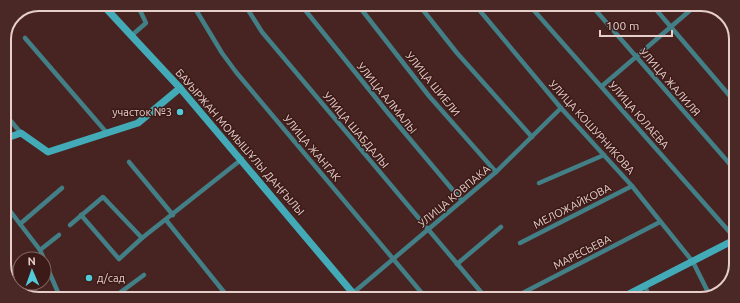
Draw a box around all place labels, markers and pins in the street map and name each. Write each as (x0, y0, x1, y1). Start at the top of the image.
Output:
place label: участок №3 (112, 106, 172, 118)
marker: участок №3 (175, 107, 185, 117)
place label: д/сад (97, 272, 126, 284)
marker: д/сад (84, 273, 94, 283)

